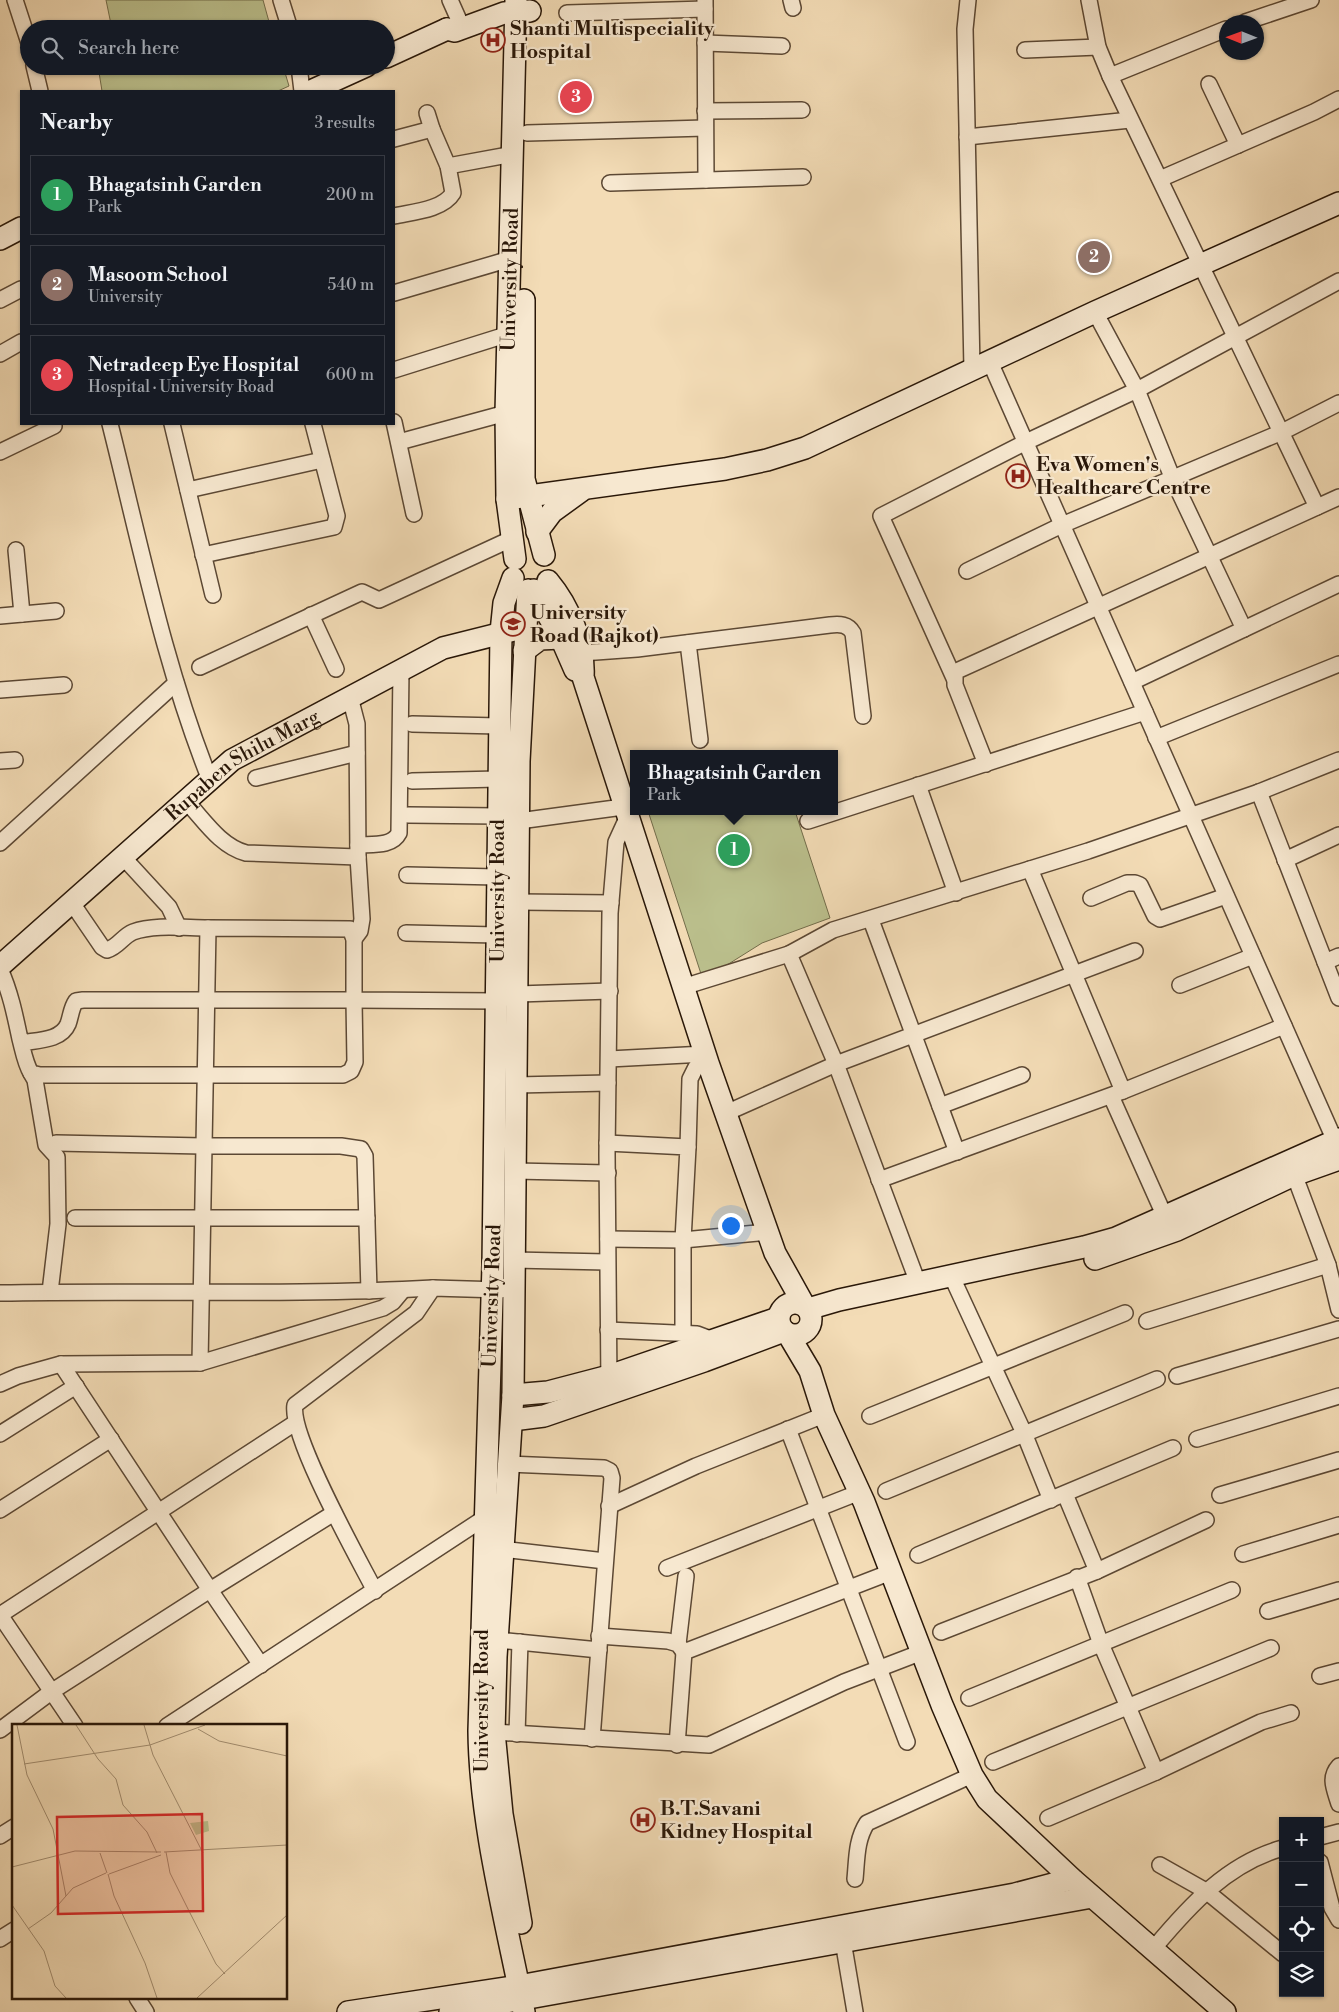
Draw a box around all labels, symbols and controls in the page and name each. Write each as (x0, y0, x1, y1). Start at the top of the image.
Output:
north arrow (1219, 15, 1264, 60)
place label: Shanti Multispeciality Hospital (510, 17, 715, 65)
search box (20, 20, 395, 75)
hospital icon: Shanti Multispeciality Hospital (480, 27, 506, 53)
icon: search (38, 34, 66, 62)
text: Search here (78, 36, 179, 60)
pin: 3 (560, 78, 592, 116)
text: Nearby (40, 110, 113, 136)
text: 3 results (314, 113, 375, 133)
text: Bhagatsinh Garden (88, 173, 262, 197)
text: 1 (53, 185, 61, 205)
text: 200 m (326, 185, 374, 205)
text: Park (88, 197, 121, 217)
street label: University Road (496, 207, 525, 352)
pin: 2 (1078, 238, 1110, 276)
text: Masoom School (88, 263, 228, 287)
text: 2 (52, 275, 62, 295)
text: 540 m (327, 275, 374, 295)
text: University (88, 287, 162, 307)
text: Netradeep Eye Hospital (88, 353, 299, 377)
text: 3 (52, 365, 62, 385)
text: 600 m (326, 365, 374, 385)
text: Hospital · University Road (88, 377, 274, 397)
place label: Eva Women's Healthcare Centre (1036, 453, 1211, 501)
hospital icon: Eva Women's Healthcare Centre (1005, 463, 1031, 489)
place label: University Road (Rajkot) (530, 601, 659, 649)
school or university icon: University Road (Rajkot) (500, 611, 526, 637)
street label: Rupaben Shilu Marg (161, 704, 325, 827)
popup (630, 750, 838, 815)
text: Bhagatsinh Garden (647, 761, 821, 785)
text: Park (647, 785, 680, 805)
street label: University Road (486, 819, 511, 963)
pin: 1 (718, 831, 750, 869)
your location (718, 1213, 744, 1239)
street label: University Road (478, 1223, 508, 1368)
street label: University Road (470, 1629, 495, 1773)
inset map (12, 1724, 288, 2000)
place label: B.T.Savani Kidney Hospital (660, 1797, 813, 1845)
hospital icon: B.T.Savani Kidney Hospital (630, 1807, 656, 1833)
map controls (1279, 1817, 1324, 1997)
button: + (1279, 1817, 1324, 1862)
button: − (1279, 1862, 1324, 1907)
button: locate (1279, 1907, 1324, 1952)
button: layers (1279, 1952, 1324, 1997)

